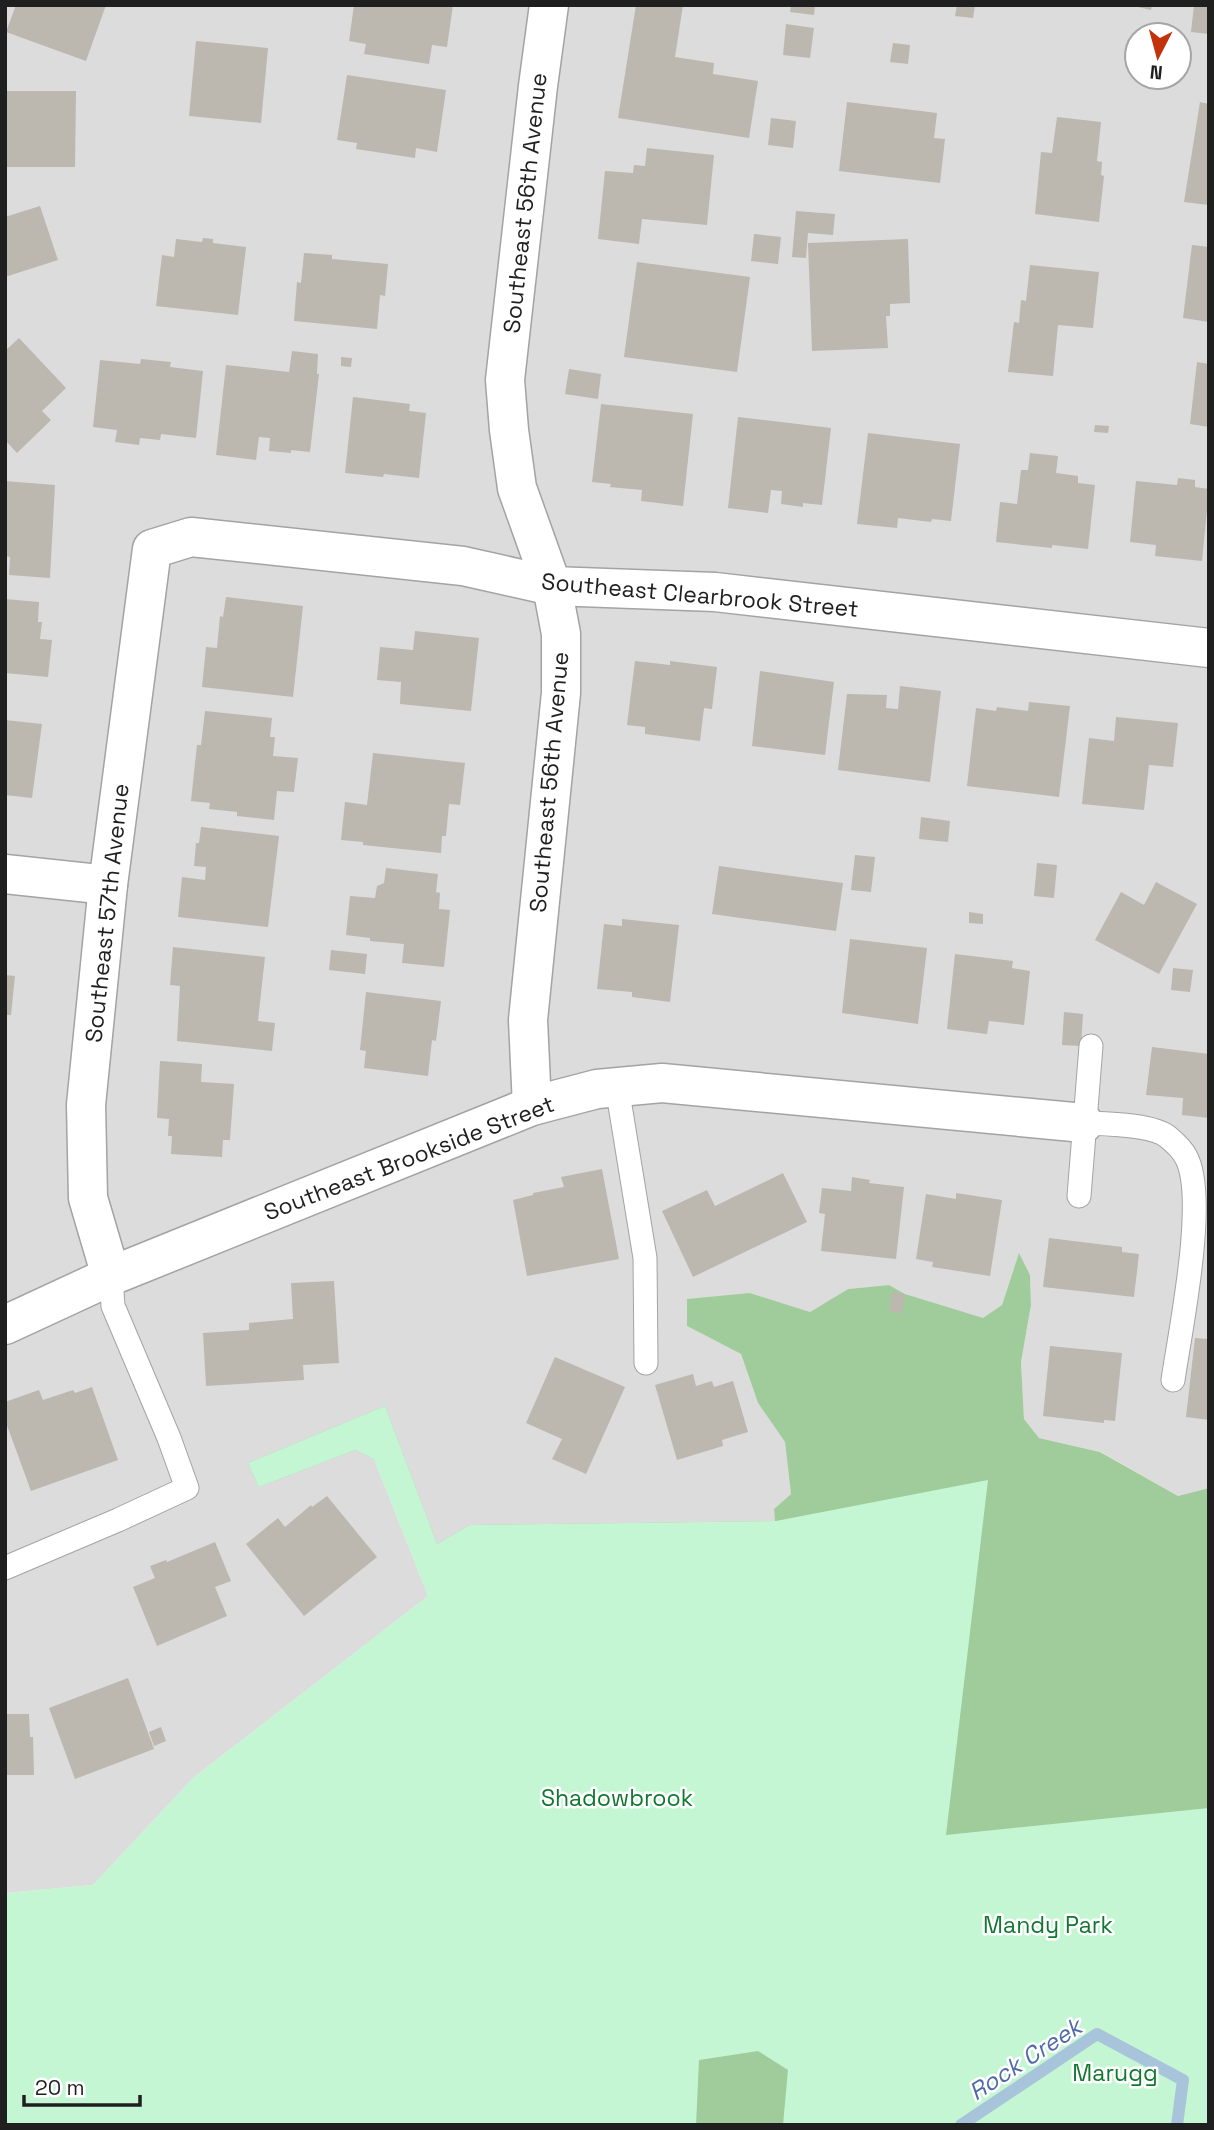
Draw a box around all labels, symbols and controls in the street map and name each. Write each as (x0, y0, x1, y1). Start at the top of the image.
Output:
north arrow (1123, 21, 1193, 91)
text: N (1149, 59, 1164, 86)
street label: Southeast 56th Avenue (496, 71, 554, 335)
street label: Southeast Clearbrook Street (540, 566, 860, 624)
street label: Southeast 56th Avenue (523, 650, 575, 914)
street label: Southeast 57th Avenue (78, 782, 136, 1044)
street label: Southeast Brookside Street (260, 1089, 558, 1227)
park label: Shadowbrook (541, 1783, 693, 1813)
park label: Mandy Park (983, 1910, 1113, 1940)
water label: Rock Creek (963, 2009, 1090, 2107)
park label: Marugg (1072, 2058, 1158, 2088)
scale bar (24, 2064, 140, 2108)
text: 20 m (35, 2074, 85, 2101)

